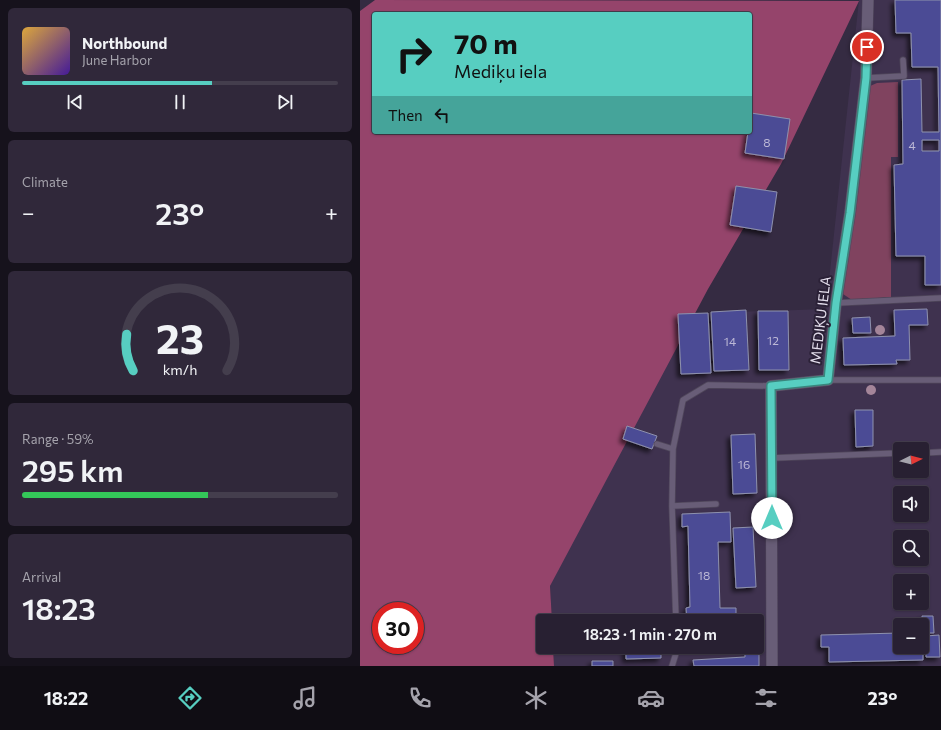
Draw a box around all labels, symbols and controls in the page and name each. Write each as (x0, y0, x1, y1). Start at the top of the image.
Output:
text: 70 m (454, 26, 518, 60)
icon: right (388, 28, 440, 80)
pin (850, 30, 884, 64)
text: Northbound (82, 34, 167, 52)
icon: arrive (856, 36, 878, 58)
text: June Harbor (82, 52, 152, 68)
text: Mediķu iela (454, 60, 547, 82)
icon: previous (64, 91, 86, 113)
icon: pause (169, 91, 191, 113)
icon: next (274, 91, 296, 113)
icon: left (431, 104, 453, 126)
text: Then (388, 106, 423, 124)
house number: 8 (763, 135, 771, 149)
house number: 4 (908, 138, 916, 152)
text: Climate (22, 174, 68, 190)
text: 23° (155, 194, 204, 231)
text: − (22, 199, 35, 226)
text: + (325, 199, 338, 226)
street label: MEDIĶU IELA (806, 275, 835, 365)
text: 23 (156, 312, 204, 363)
house number: 12 (767, 333, 779, 347)
house number: 14 (724, 334, 736, 348)
text: km/h (163, 360, 197, 378)
text: Range · 59% (22, 431, 94, 447)
north arrow (893, 442, 929, 478)
map controls (893, 442, 929, 654)
text: 295 km (22, 451, 123, 488)
house number: 16 (738, 457, 750, 471)
button: sound (893, 486, 929, 522)
position arrow (751, 497, 793, 539)
button: search (893, 530, 929, 566)
house number: 18 (698, 568, 710, 582)
text: Arrival (22, 569, 61, 585)
button: + (893, 574, 929, 610)
text: 18:23 (22, 589, 96, 626)
speed limit sign: 30 (372, 602, 424, 654)
button: − (893, 618, 929, 654)
text: 18:23 · 1 min · 270 m (583, 625, 717, 643)
icon: directions (176, 684, 204, 712)
icon: music (291, 684, 319, 712)
icon: phone (406, 684, 434, 712)
icon: climate (522, 684, 550, 712)
icon: car (637, 684, 665, 712)
icon: filters (752, 684, 780, 712)
text: 18:22 (44, 687, 88, 709)
text: 23° (868, 687, 897, 709)

